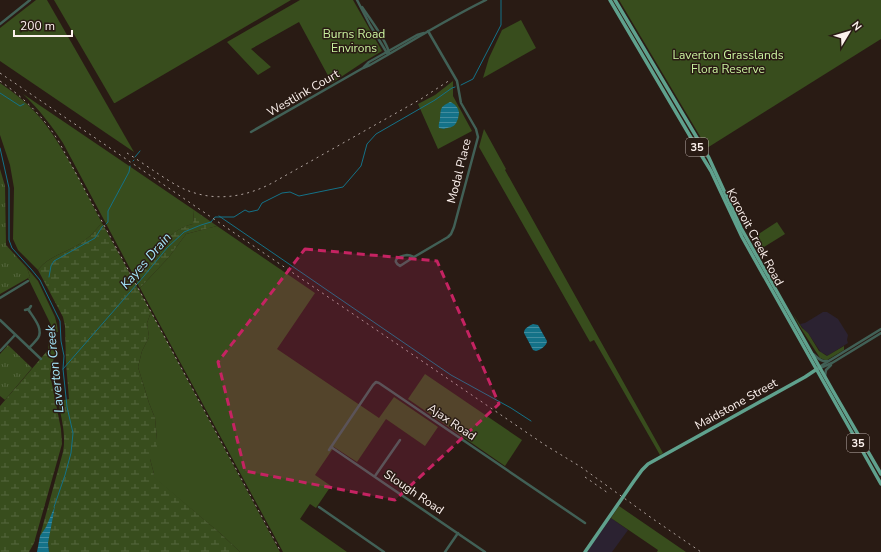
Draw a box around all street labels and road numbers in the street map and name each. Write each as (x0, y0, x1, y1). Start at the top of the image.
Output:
street label: Westlink Court (264, 65, 343, 120)
street label: Modal Place (443, 137, 475, 205)
road number: 35 (686, 138, 708, 156)
street label: Kororoit Creek Road (723, 186, 787, 288)
street label: Maidstone Street (692, 374, 781, 433)
street label: Ajax Road (425, 400, 479, 444)
road number: 35 (847, 434, 869, 452)
street label: Slough Road (381, 466, 447, 518)

